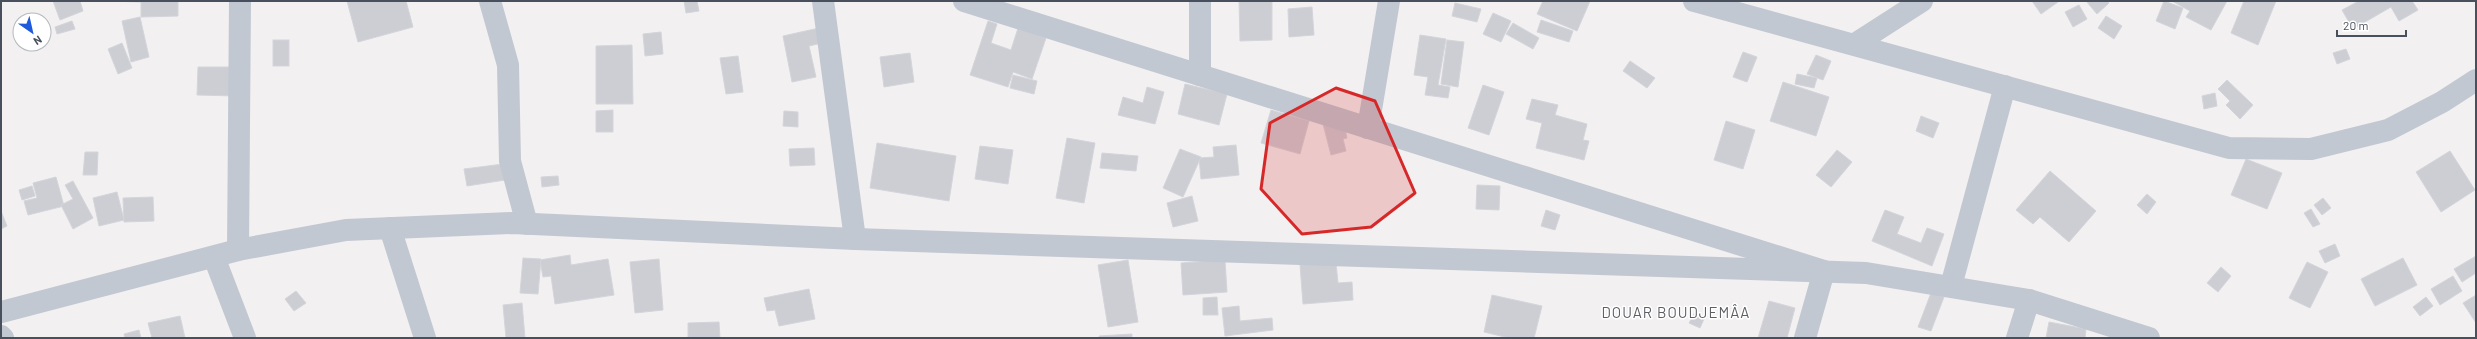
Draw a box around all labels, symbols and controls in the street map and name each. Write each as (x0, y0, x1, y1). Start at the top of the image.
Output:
north arrow (12, 12, 52, 52)
scale bar (2337, 12, 2406, 38)
text: 20 m (2343, 18, 2369, 32)
text: N (31, 33, 45, 48)
district label: DOUAR BOUDJEMÂA (1602, 303, 1750, 321)

